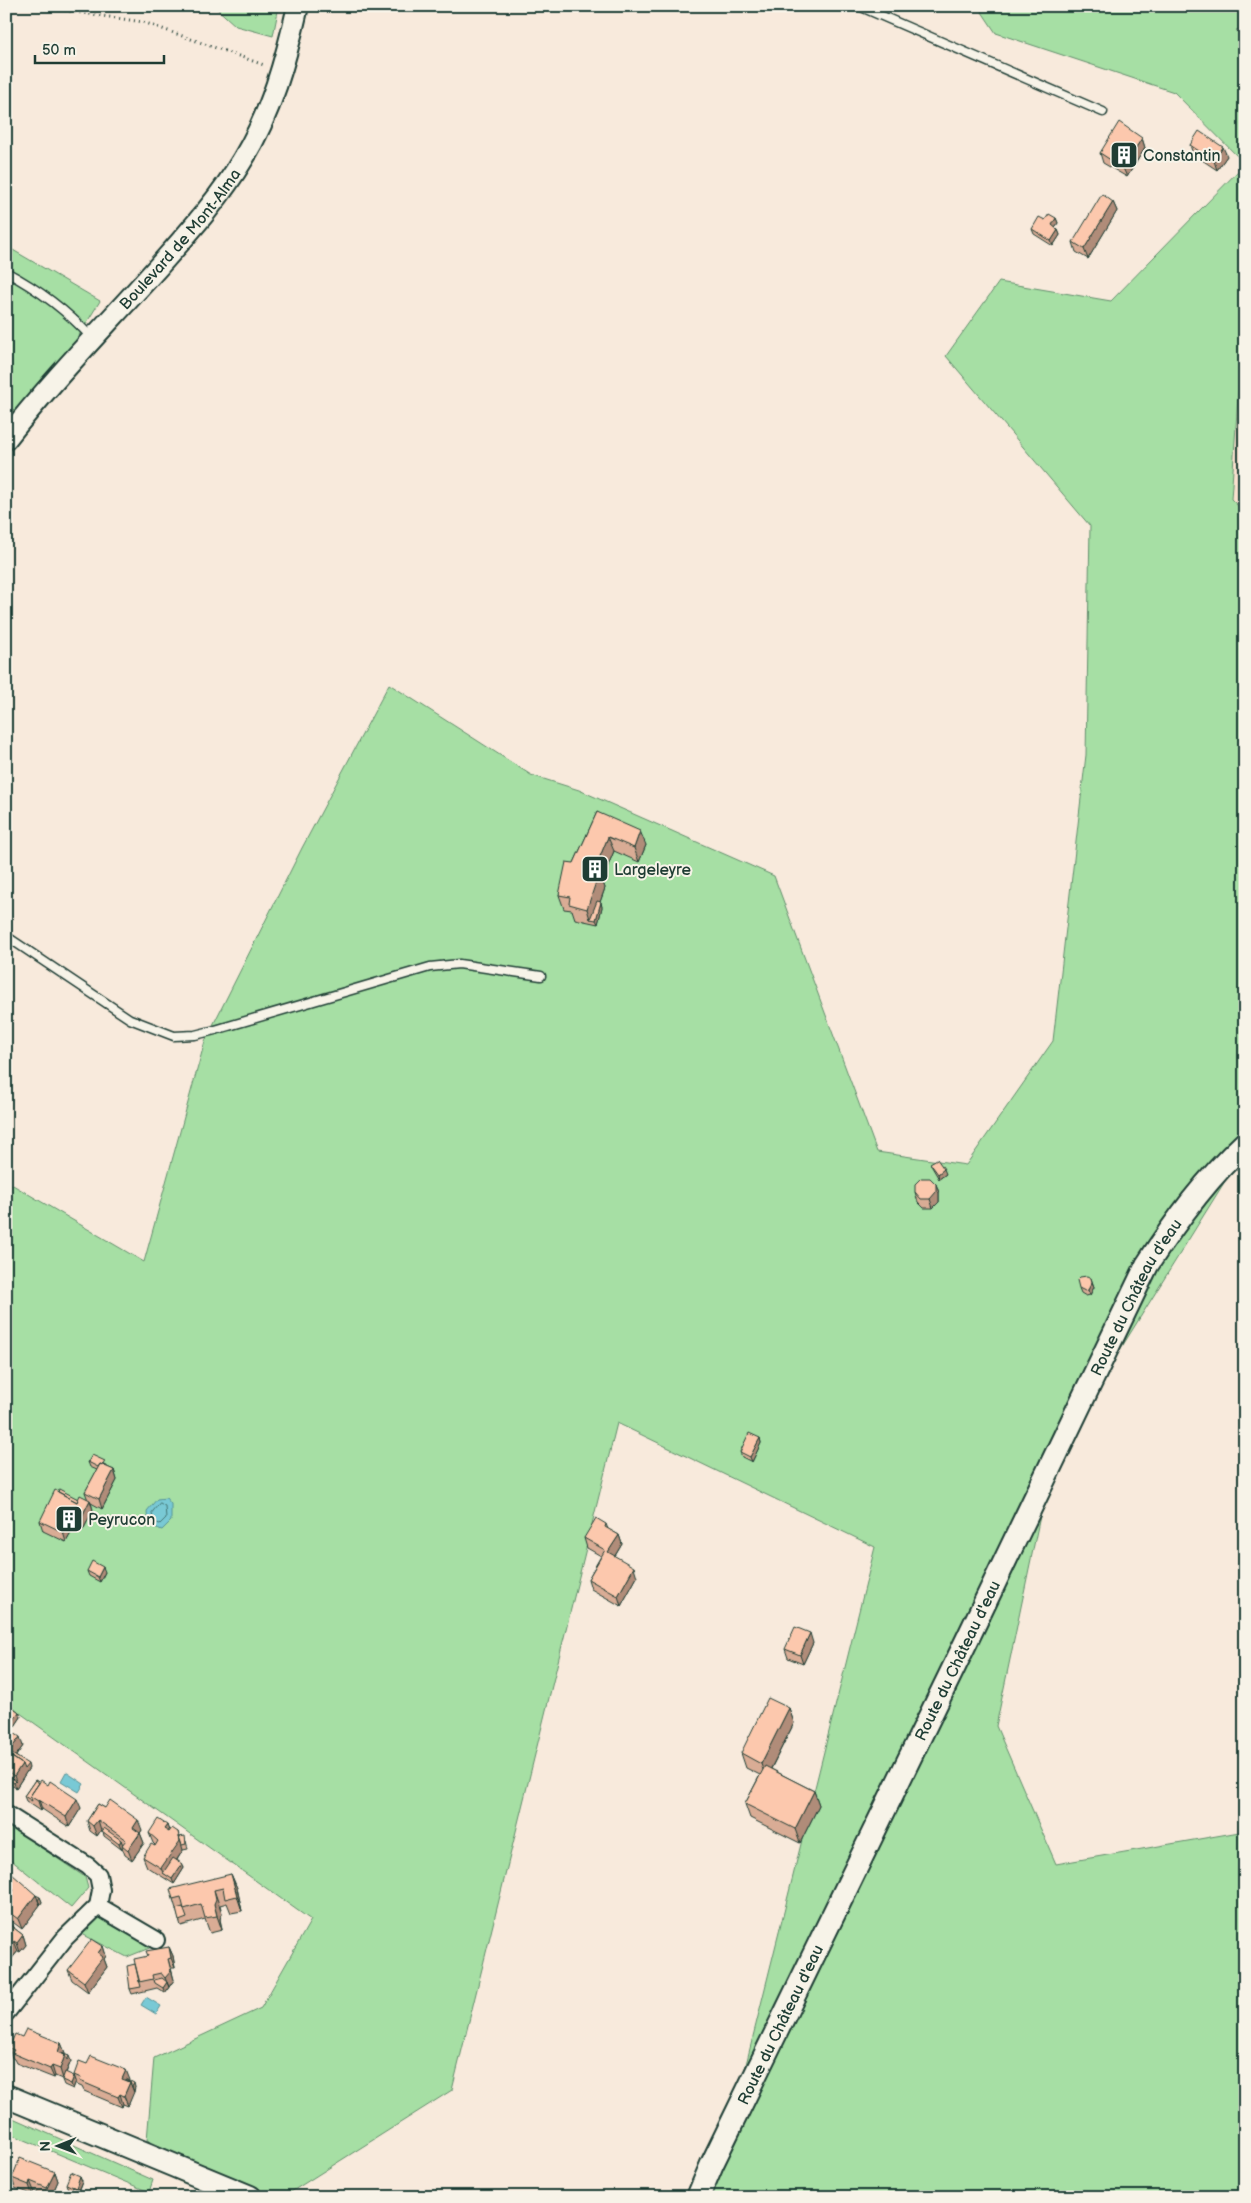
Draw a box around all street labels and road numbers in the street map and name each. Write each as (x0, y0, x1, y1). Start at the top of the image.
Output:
street label: Boulevard de Mont-Alma (116, 166, 245, 314)
street label: Route du Château d'eau (1087, 1216, 1187, 1379)
street label: Route du Château d'eau (912, 1578, 1005, 1744)
street label: Route du Château d'eau (734, 1942, 828, 2108)

